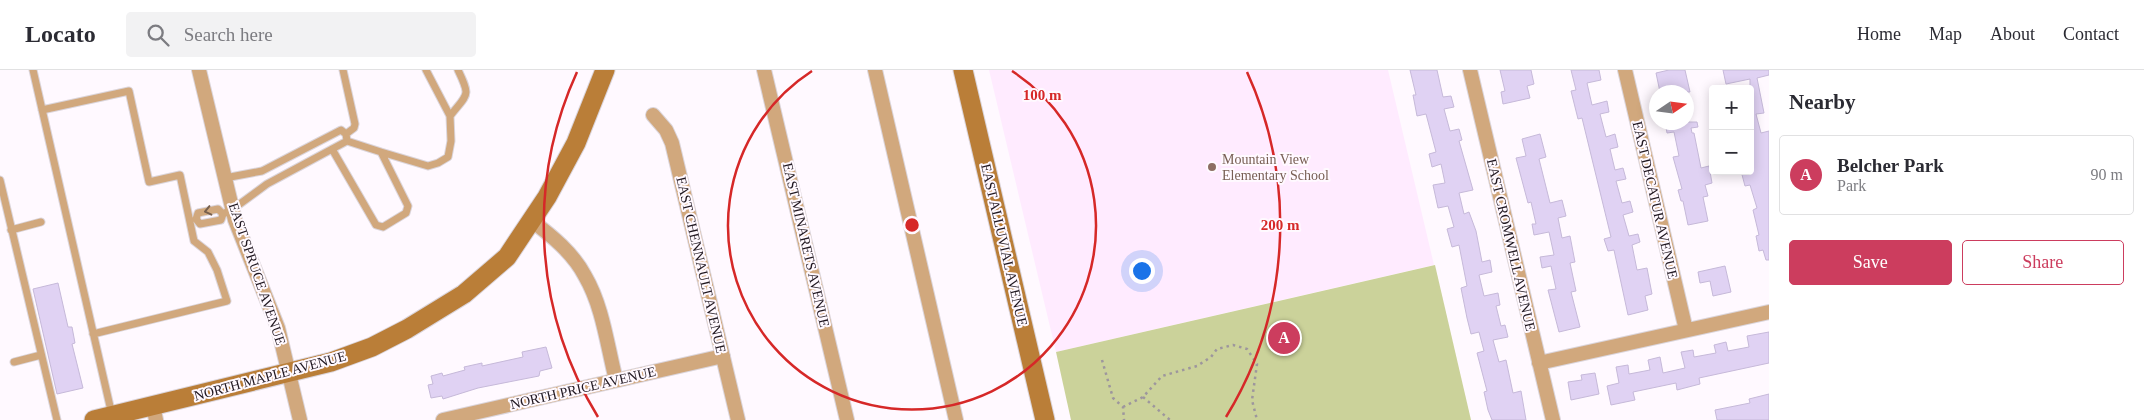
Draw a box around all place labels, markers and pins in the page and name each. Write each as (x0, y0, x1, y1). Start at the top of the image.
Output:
place label: Mountain View Elementary School (1222, 152, 1329, 183)
marker: Mountain View Elementary School (1206, 161, 1218, 173)
centre of rings (903, 216, 921, 234)
pin: A (1268, 319, 1300, 357)

